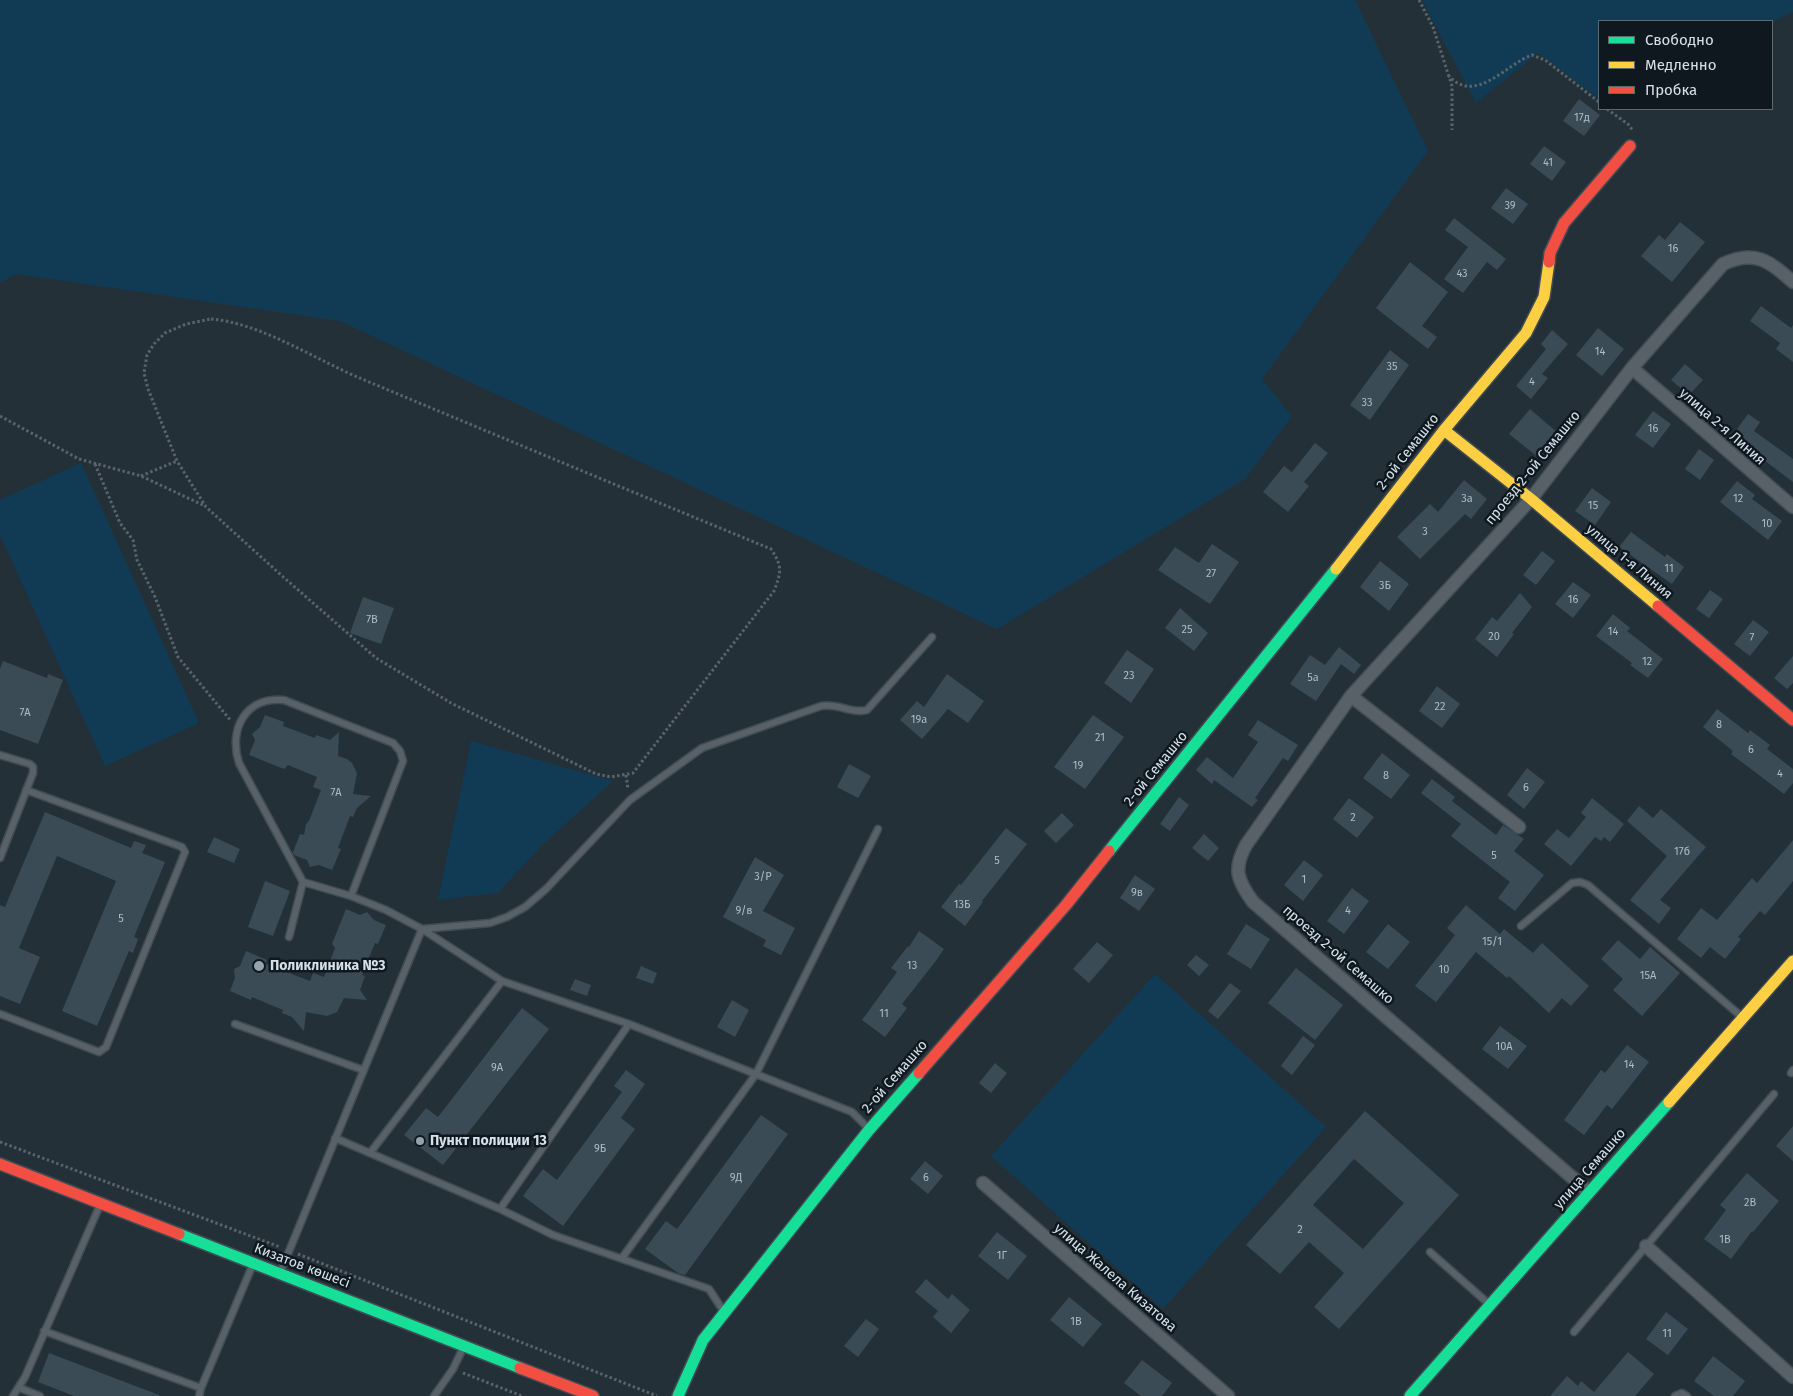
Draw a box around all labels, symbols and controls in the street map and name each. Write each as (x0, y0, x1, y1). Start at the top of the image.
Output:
legend (1598, 20, 1773, 110)
text: Свободно (1645, 31, 1714, 49)
text: Медленно (1645, 56, 1717, 74)
text: Пробка (1645, 81, 1697, 99)
house number: 17д (1574, 111, 1590, 125)
house number: 41 (1543, 156, 1553, 170)
house number: 39 (1504, 199, 1516, 213)
house number: 16 (1668, 242, 1678, 256)
house number: 43 (1456, 267, 1468, 281)
house number: 14 (1595, 345, 1605, 359)
house number: 35 (1387, 360, 1397, 374)
house number: 4 (1529, 375, 1535, 389)
street label: улица 2-я Линия (1676, 385, 1768, 469)
house number: 33 (1362, 396, 1372, 410)
street label: проезд 2-ой Семашко (1482, 408, 1584, 528)
street label: 2-ой Семашко (1373, 411, 1443, 493)
house number: 16 (1648, 422, 1658, 436)
house number: 3а (1461, 492, 1473, 506)
house number: 12 (1733, 492, 1743, 506)
house number: 15 (1588, 499, 1598, 513)
house number: 10 (1762, 517, 1772, 531)
street label: улица 1-я Линия (1582, 521, 1676, 603)
house number: 3 (1422, 525, 1428, 539)
house number: 11 (1664, 562, 1674, 576)
house number: 27 (1206, 567, 1216, 581)
house number: 3Б (1379, 579, 1391, 593)
house number: 16 (1568, 593, 1578, 607)
house number: 7В (366, 613, 378, 627)
house number: 25 (1182, 623, 1192, 637)
house number: 14 (1608, 625, 1618, 639)
house number: 20 (1488, 630, 1500, 644)
house number: 7 (1750, 631, 1754, 645)
house number: 12 (1642, 655, 1652, 669)
house number: 23 (1124, 669, 1134, 683)
house number: 5а (1307, 671, 1319, 685)
house number: 22 (1435, 700, 1445, 714)
house number: 7А (20, 706, 30, 720)
house number: 19а (911, 713, 927, 727)
house number: 8 (1716, 718, 1722, 732)
street label: 2-ой Семашко (1121, 728, 1191, 810)
house number: 21 (1095, 731, 1105, 745)
house number: 6 (1748, 743, 1754, 757)
house number: 19 (1073, 759, 1083, 773)
house number: 4 (1777, 767, 1783, 781)
house number: 8 (1383, 769, 1389, 783)
house number: 6 (1523, 781, 1529, 795)
house number: 7А (331, 786, 341, 800)
house number: 2 (1350, 811, 1356, 825)
house number: 17б (1674, 845, 1690, 859)
house number: 5 (1491, 849, 1497, 863)
house number: 5 (994, 854, 1000, 868)
house number: 3/Р (754, 870, 772, 884)
house number: 1 (1302, 873, 1306, 887)
house number: 9в (1131, 886, 1143, 900)
house number: 13Б (954, 898, 970, 912)
street label: проезд 2-ой Семашко (1279, 902, 1397, 1008)
house number: 9/в (736, 904, 752, 918)
house number: 4 (1345, 904, 1351, 918)
house number: 5 (118, 912, 124, 926)
house number: 15/1 (1482, 935, 1502, 949)
place label: Поликлиника №3 (270, 958, 386, 974)
marker: Поликлиника №3 (252, 959, 266, 973)
house number: 13 (907, 959, 917, 973)
house number: 10 (1439, 963, 1449, 977)
house number: 15А (1640, 969, 1656, 983)
house number: 11 (879, 1007, 889, 1021)
street label: 2-ой Семашко (859, 1037, 931, 1117)
house number: 10А (1495, 1040, 1513, 1054)
house number: 14 (1624, 1058, 1634, 1072)
house number: 9А (491, 1061, 503, 1075)
street label: улица Семашко (1550, 1125, 1630, 1213)
place label: Пункт полиции 13 (430, 1133, 547, 1149)
marker: Пункт полиции 13 (414, 1135, 426, 1147)
house number: 9Б (594, 1142, 606, 1156)
house number: 9Д (730, 1171, 742, 1185)
house number: 6 (923, 1171, 929, 1185)
house number: 2В (1744, 1196, 1756, 1210)
street label: улица Жалела Кизатова (1050, 1220, 1180, 1336)
house number: 2 (1297, 1223, 1303, 1237)
house number: 1В (1719, 1233, 1731, 1247)
street label: Кизатов көшесі (252, 1240, 352, 1292)
house number: 1Г (997, 1249, 1007, 1263)
house number: 1В (1070, 1315, 1082, 1329)
house number: 11 (1662, 1327, 1672, 1341)

